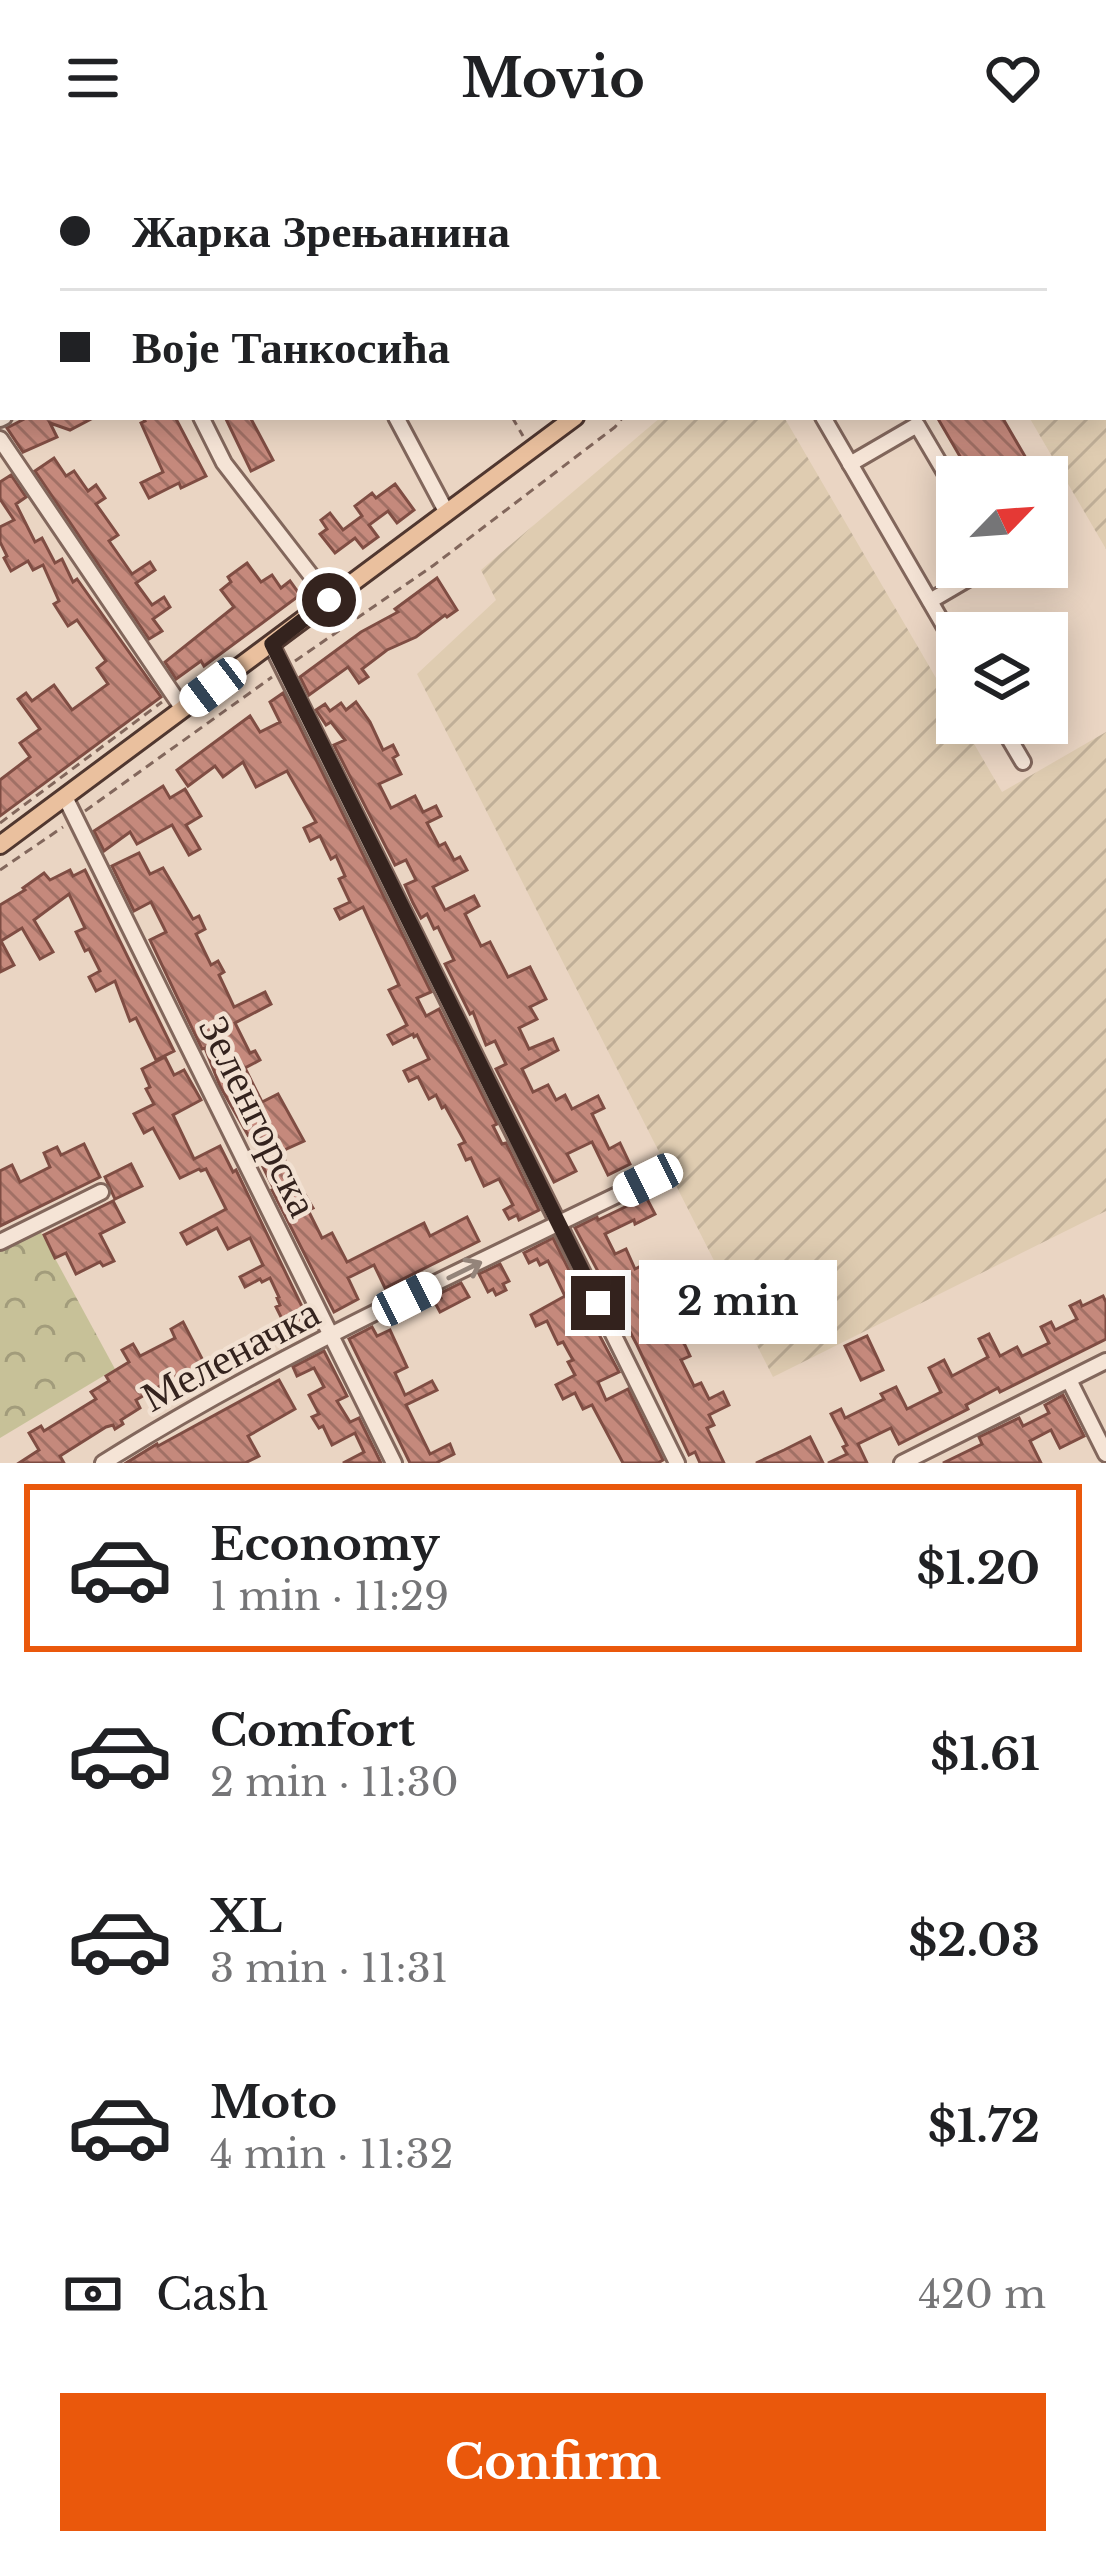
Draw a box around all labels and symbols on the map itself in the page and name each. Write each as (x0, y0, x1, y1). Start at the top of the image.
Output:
north arrow (936, 456, 1068, 588)
route start (302, 573, 356, 627)
car (173, 651, 253, 723)
street label: Зеленгорска (188, 1007, 330, 1225)
car (608, 1148, 688, 1212)
one-way arrow (447, 1257, 483, 1280)
callout: 2 min (640, 1261, 838, 1345)
car (367, 1267, 447, 1331)
route end (571, 1276, 625, 1330)
street label: Меленачка (132, 1285, 328, 1422)

